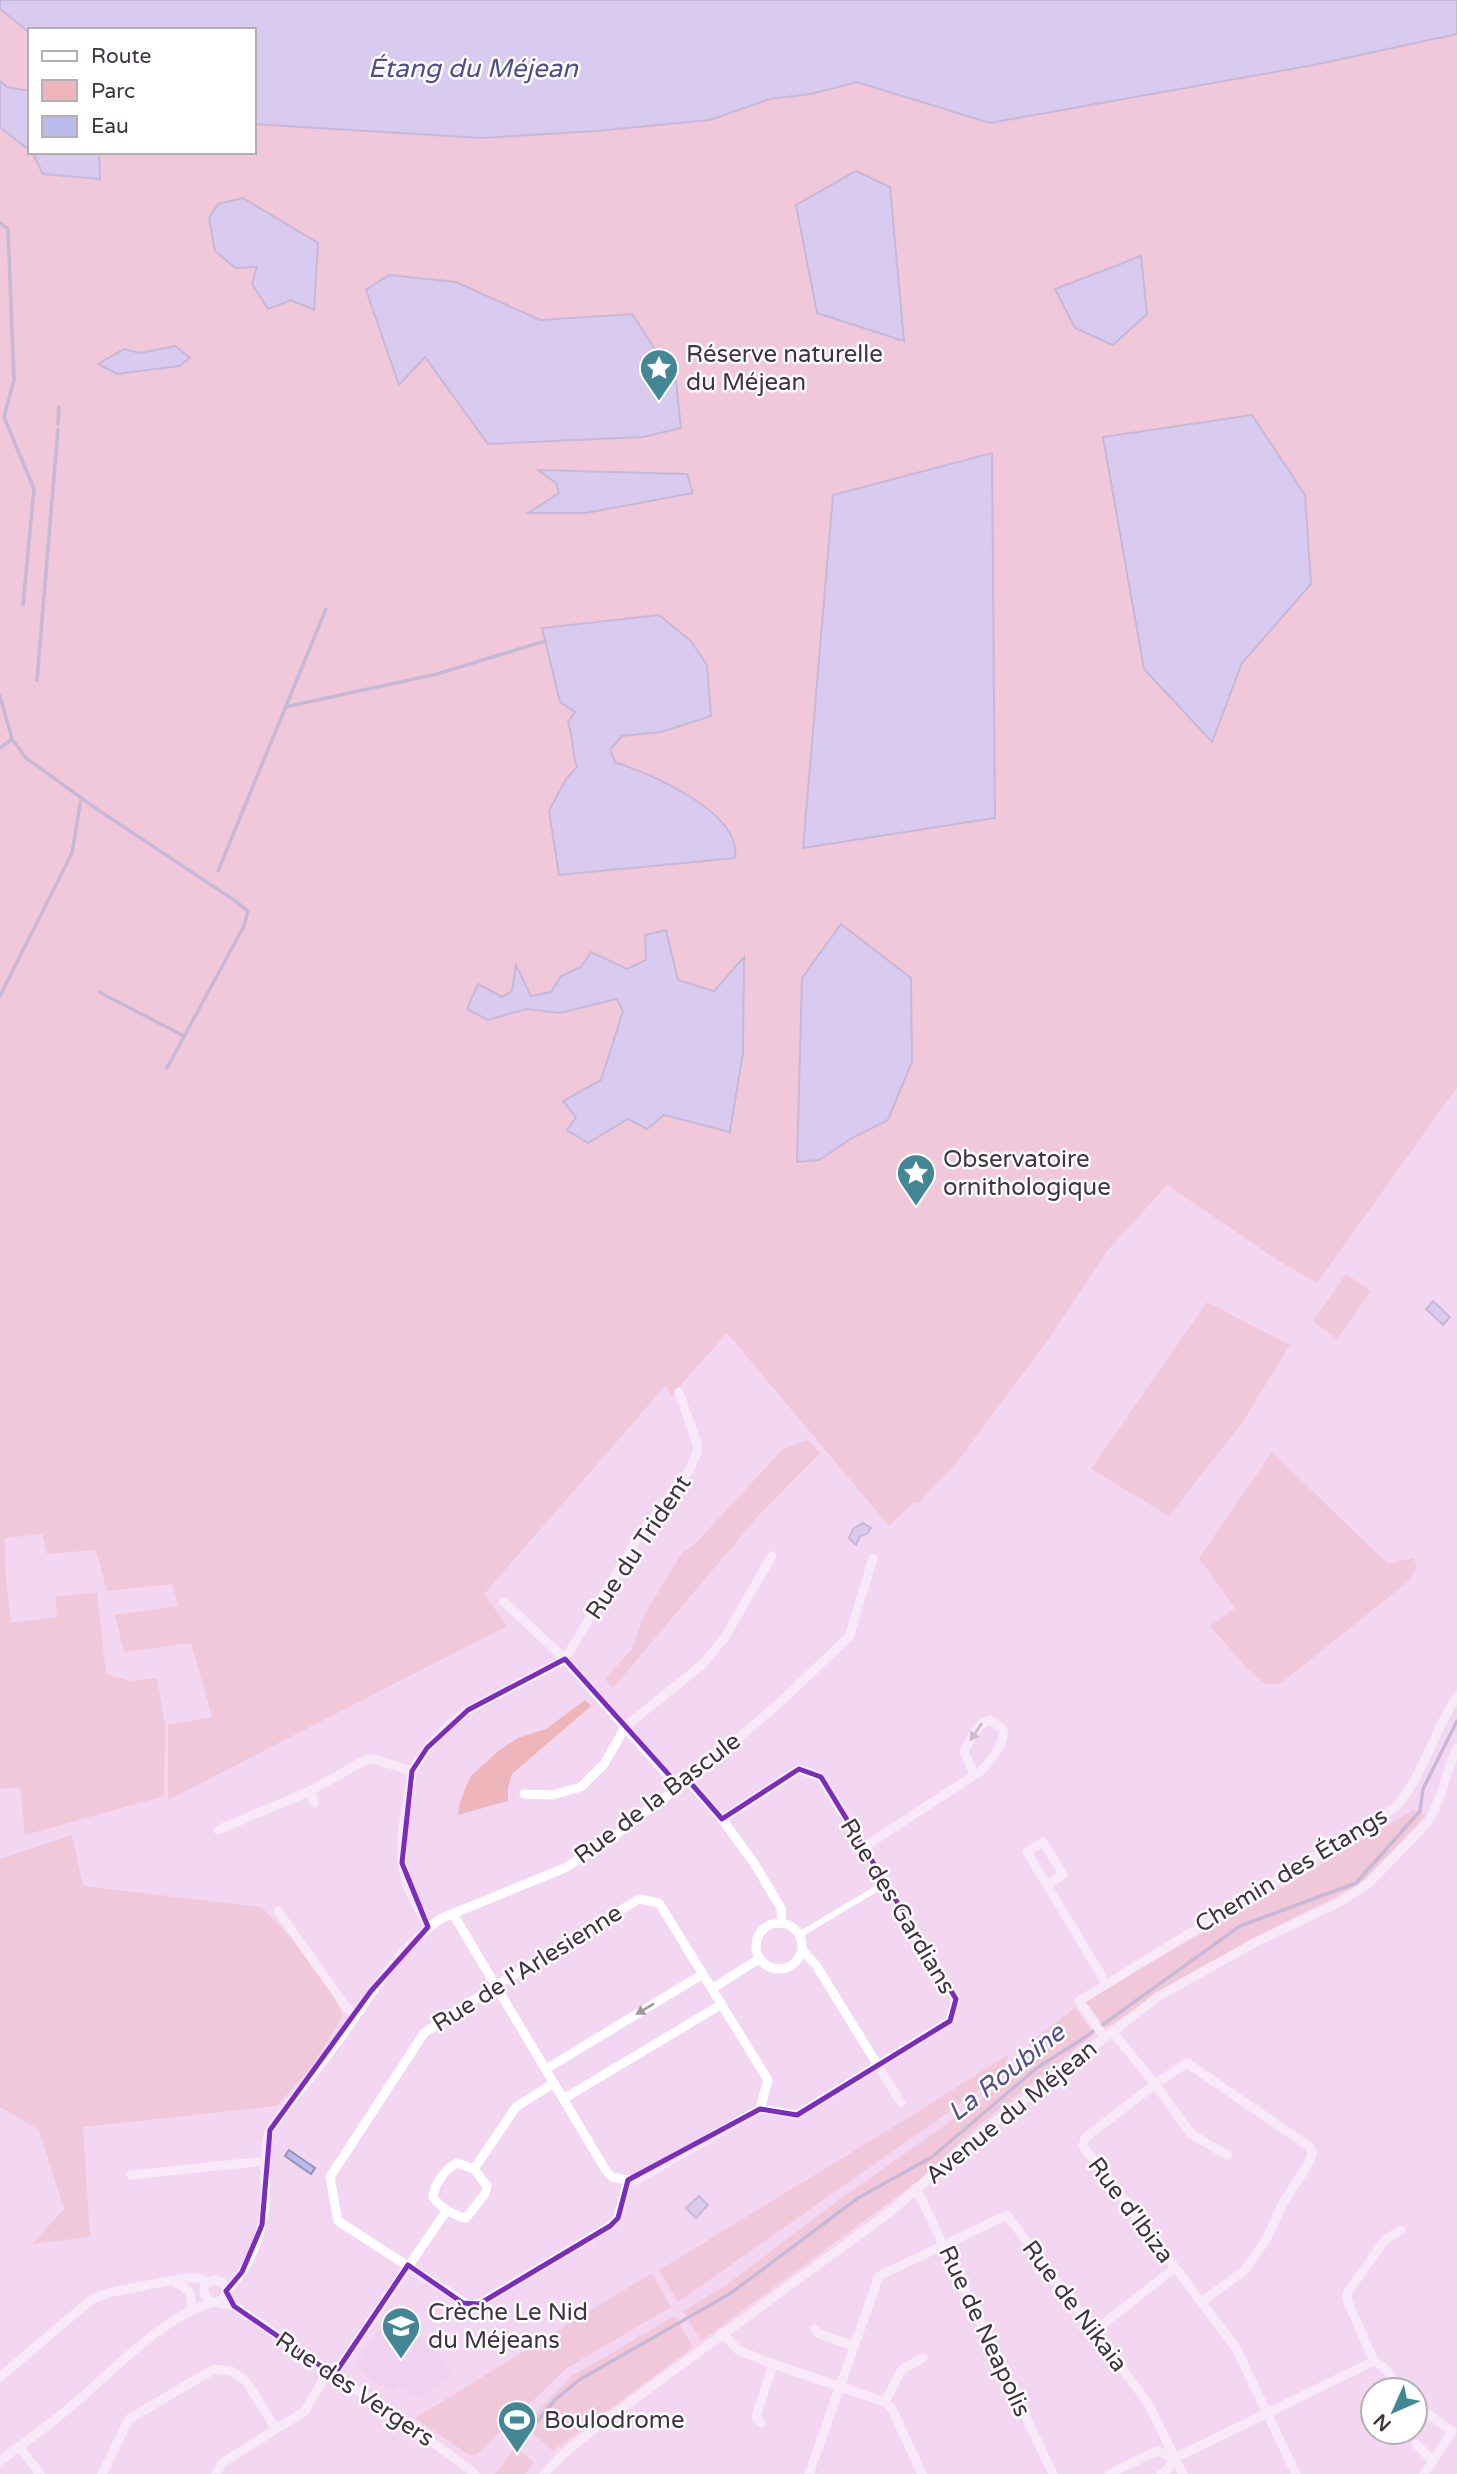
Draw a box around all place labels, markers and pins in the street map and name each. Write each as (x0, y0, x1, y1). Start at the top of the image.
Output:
place label: Réserve naturelle du Méjean (686, 340, 883, 397)
place icon: Réserve naturelle du Méjean (638, 347, 680, 402)
place label: Observatoire ornithologique (943, 1145, 1111, 1202)
place icon: Observatoire ornithologique (895, 1152, 937, 1207)
place label: Crèche Le Nid du Méjeans (428, 2298, 588, 2355)
school or university icon: Crèche Le Nid du Méjeans (380, 2305, 422, 2360)
sports icon: Boulodrome (496, 2399, 538, 2454)
place label: Boulodrome (544, 2406, 684, 2435)

